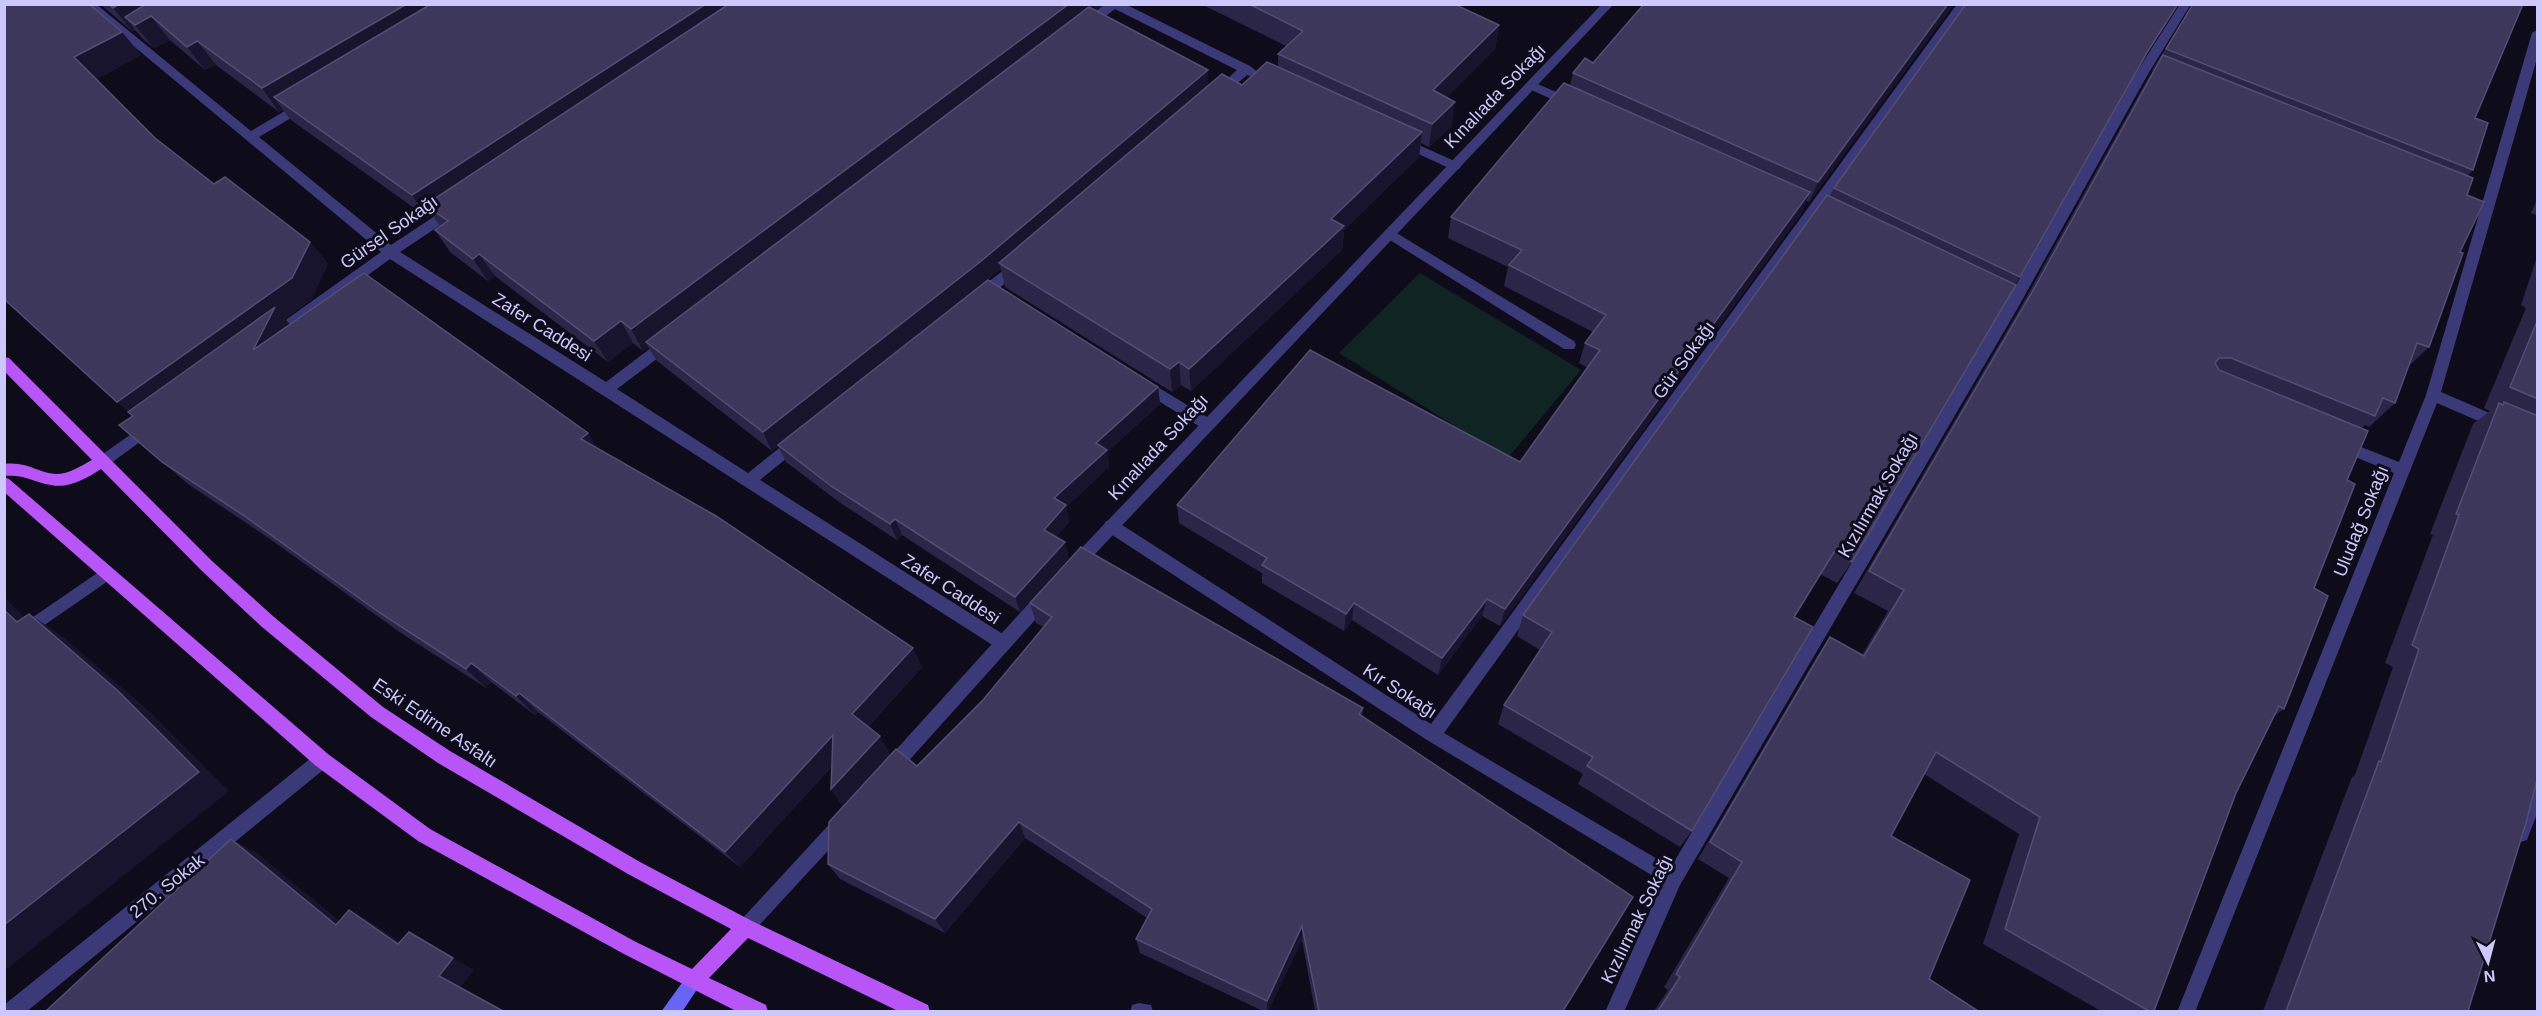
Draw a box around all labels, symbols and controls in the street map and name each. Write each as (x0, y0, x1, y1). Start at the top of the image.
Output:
street label: Kınalıada Sokağı (1440, 40, 1550, 152)
street label: Gürsel Sokağı (337, 191, 441, 273)
street label: Zafer Caddesi (489, 289, 595, 365)
street label: Gür Sokağı (1649, 317, 1719, 403)
street label: Kınalıada Sokağı (1104, 390, 1212, 504)
street label: Kızılırmak Sokağı (1834, 429, 1922, 561)
street label: Uludağ Sokağı (2330, 463, 2392, 579)
street label: Zafer Caddesi (898, 550, 1004, 628)
street label: Kır Sokağı (1359, 660, 1441, 722)
street label: Eski Edirne Asfaltı (369, 674, 501, 772)
street label: 270. Sokak (126, 849, 209, 922)
street label: Kızılırmak Sokağı (1597, 851, 1677, 987)
north arrow (2458, 932, 2518, 992)
text: N (2483, 967, 2496, 985)

